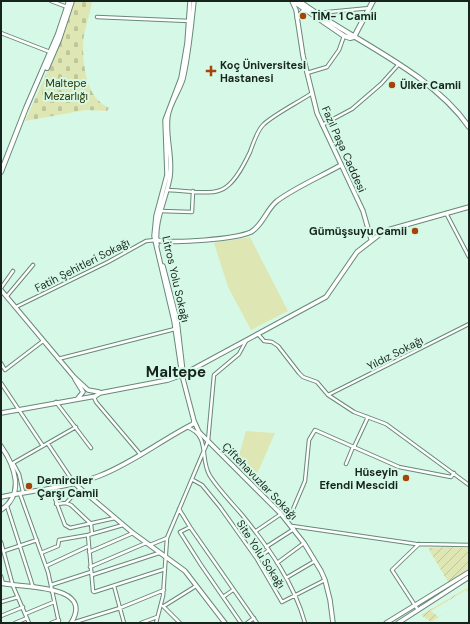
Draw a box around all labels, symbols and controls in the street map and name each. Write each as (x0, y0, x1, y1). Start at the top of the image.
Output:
place label: TİM- 1 Camii (311, 9, 377, 23)
marker: TİM- 1 Camii (298, 11, 308, 21)
place label: Koç Üniversitesi Hastanesi (220, 58, 306, 85)
marker: Koç Üniversitesi Hastanesi (205, 65, 217, 77)
park label: Maltepe Mezarlığı (44, 76, 88, 103)
place label: Ülker Camii (400, 78, 461, 92)
marker: Ülker Camii (387, 80, 397, 90)
street label: Fazıl Paşa Caddesi (319, 104, 369, 194)
place label: Gümüşsuyu Camii (309, 224, 407, 238)
marker: Gümüşsuyu Camii (410, 226, 420, 236)
street label: Litros Yolu Sokağı (159, 234, 193, 324)
street label: Fatih Şehitleri Sokağı (32, 235, 132, 295)
street label: Yıldız Sokağı (365, 333, 425, 373)
district label: Maltepe (146, 362, 206, 382)
street label: Çiftehavuzlar Sokağı (219, 439, 301, 523)
place label: Hüseyin Efendi Mescidi (319, 465, 398, 492)
place label: Demirciler Çarşı Camii (37, 473, 98, 500)
marker: Hüseyin Efendi Mescidi (401, 473, 411, 483)
marker: Demirciler Çarşı Camii (24, 481, 34, 491)
street label: Site Yolu Sokağı (234, 517, 288, 591)

